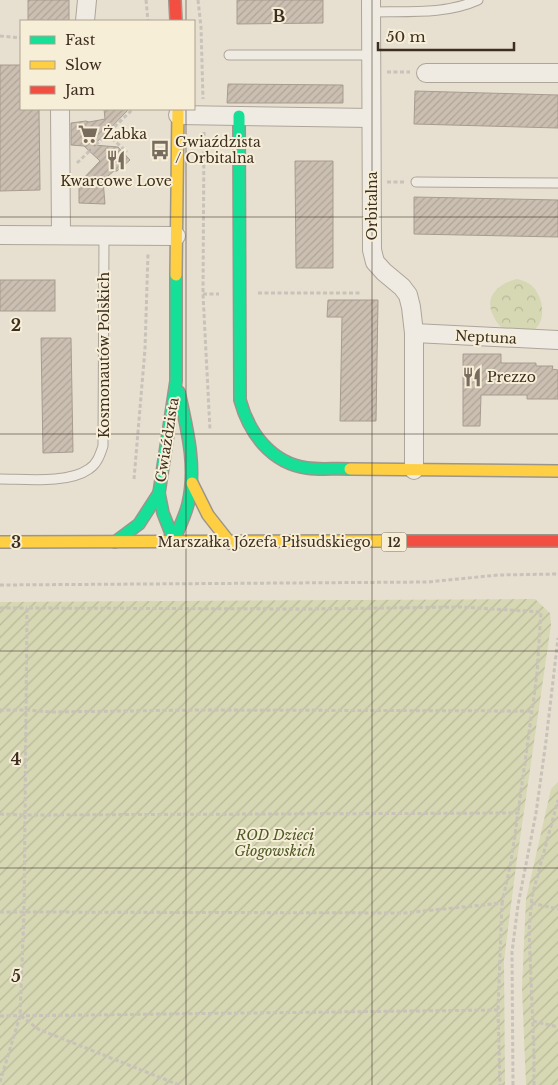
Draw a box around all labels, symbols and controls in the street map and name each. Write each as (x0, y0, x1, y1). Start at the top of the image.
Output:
text: B (273, 6, 286, 26)
legend (20, 20, 195, 110)
scale bar (378, 20, 514, 52)
text: 50 m (386, 27, 426, 46)
text: Fast (65, 30, 96, 49)
text: Slow (65, 55, 102, 74)
text: Jam (63, 80, 95, 99)
supermarket icon: Żabka (77, 123, 99, 145)
place label: Żabka (103, 125, 147, 143)
place label: Gwiaździsta / Orbitalna (175, 133, 261, 167)
bus stop icon: Gwiaździsta / Orbitalna (149, 139, 171, 161)
restaurant icon: Kwarcowe Love (105, 149, 127, 171)
street label: Orbitalna (363, 171, 381, 240)
place label: Kwarcowe Love (60, 172, 172, 190)
street label: Kosmonautów Polskich (95, 271, 113, 438)
text: 2 (11, 315, 21, 335)
street label: Neptuna (455, 326, 518, 348)
restaurant icon: Prezzo (461, 366, 483, 388)
place label: Prezzo (487, 368, 536, 386)
street label: Gwiaździsta (151, 396, 183, 484)
text: 3 (11, 532, 21, 552)
road number: 12 (382, 532, 406, 552)
street label: Marszałka Józefa Piłsudskiego (157, 533, 371, 551)
text: 4 (11, 749, 21, 769)
park label: ROD Dzieci Głogowskich (234, 826, 316, 860)
text: 5 (11, 966, 21, 986)

